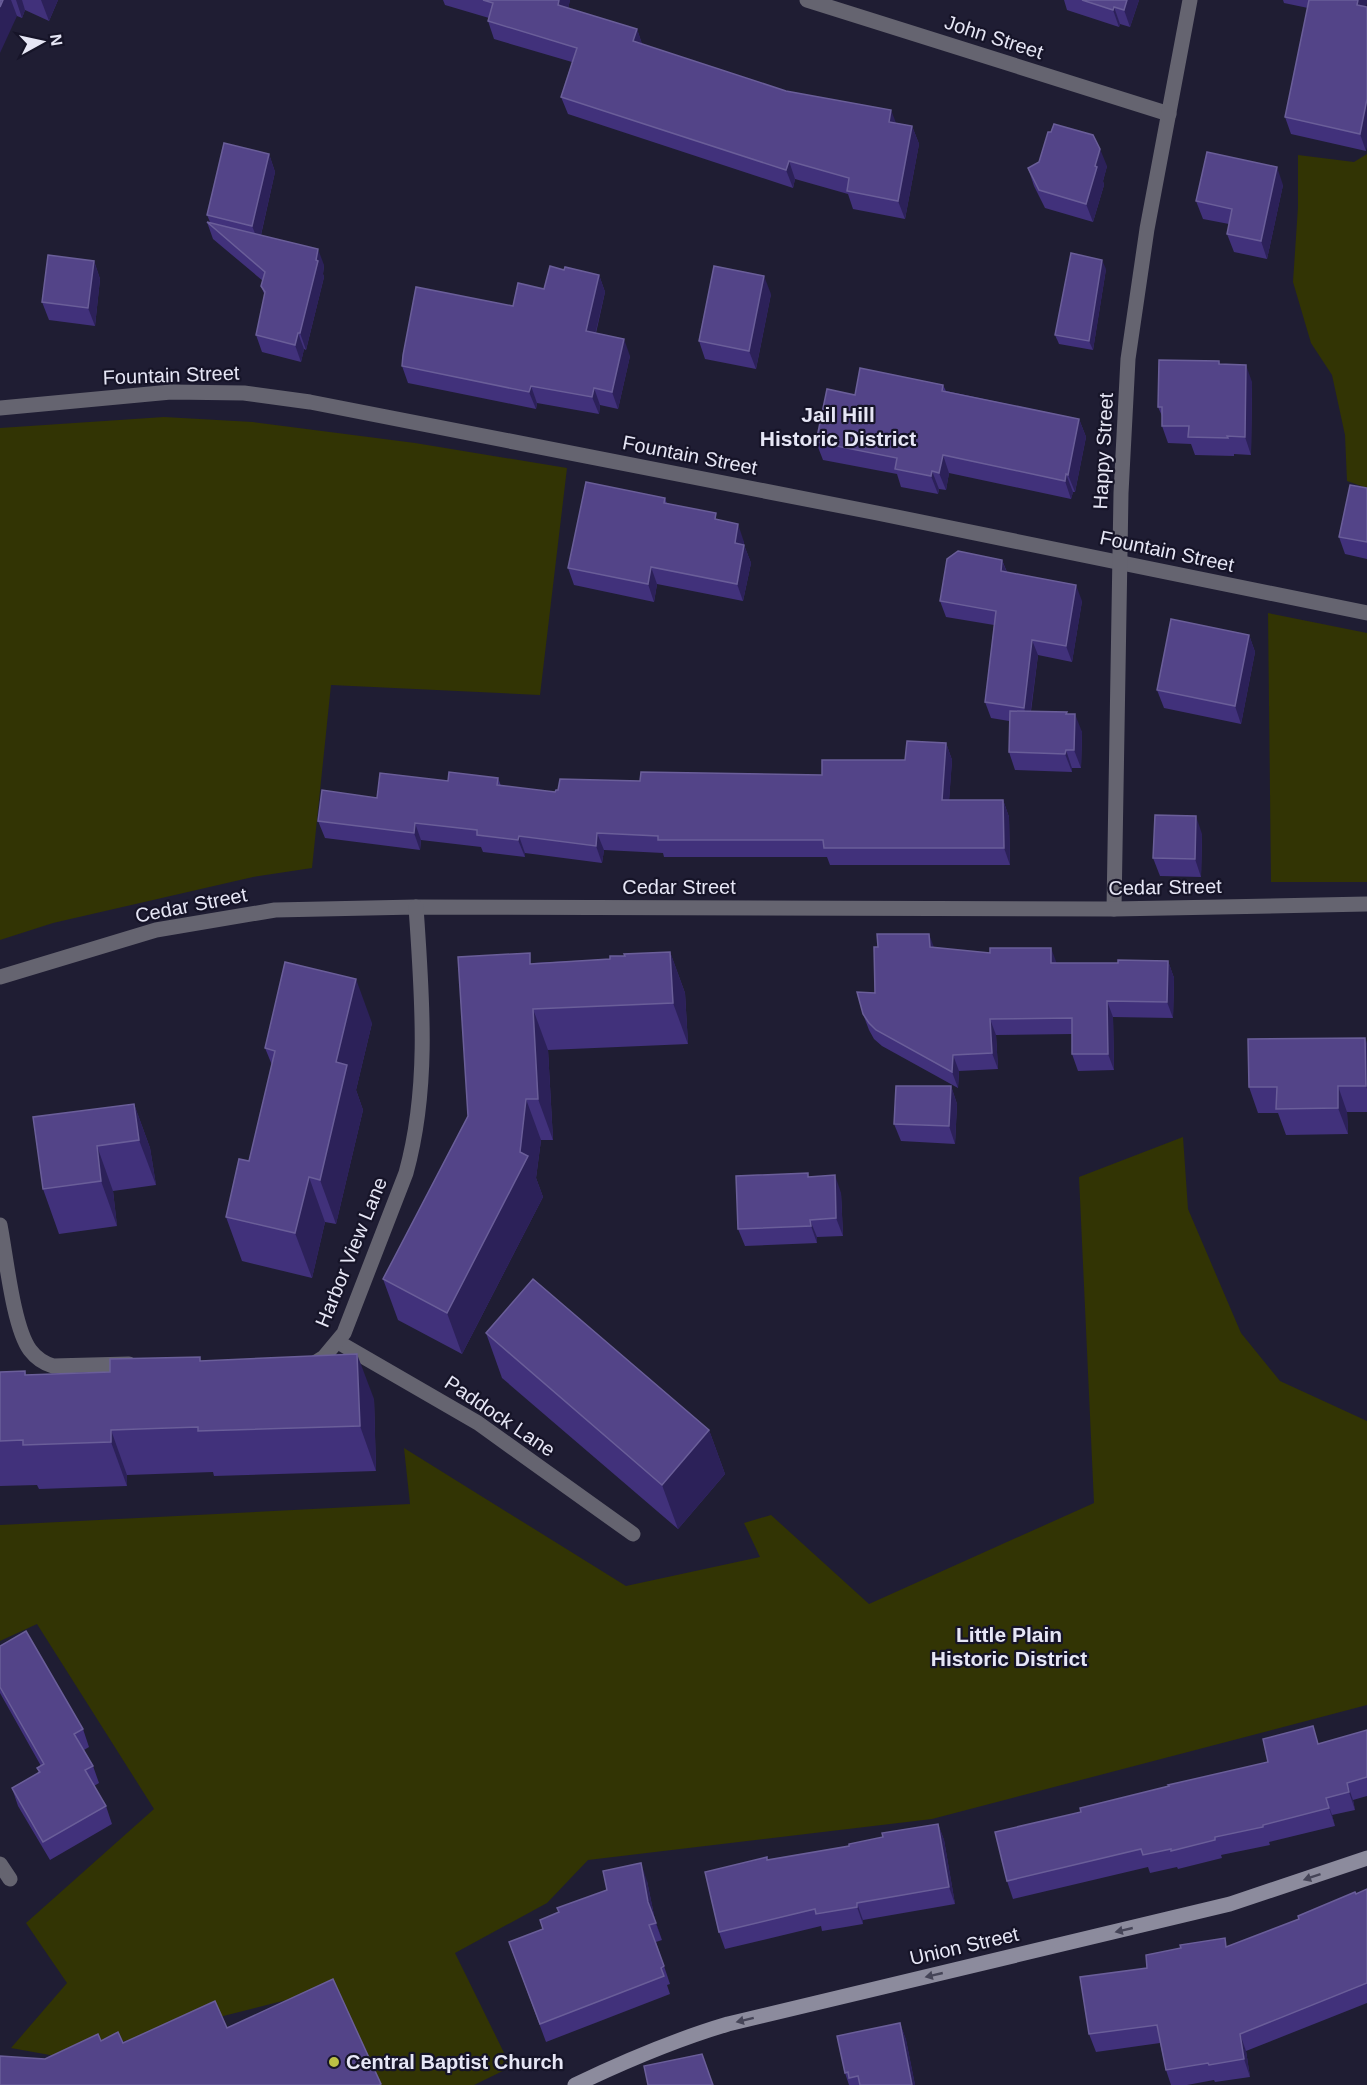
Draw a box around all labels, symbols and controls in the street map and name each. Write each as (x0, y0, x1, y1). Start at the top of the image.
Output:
street label: John Street (942, 11, 1046, 63)
north arrow (12, 12, 72, 72)
text: N (47, 33, 66, 47)
street label: Fountain Street (102, 362, 240, 388)
street label: Happy Street (1089, 392, 1117, 510)
district label: Jail Hill Historic District (760, 403, 916, 450)
street label: Fountain Street (621, 431, 760, 479)
street label: Fountain Street (1098, 526, 1237, 576)
street label: Cedar Street (1108, 875, 1222, 899)
street label: Cedar Street (622, 876, 736, 898)
street label: Cedar Street (133, 883, 249, 927)
street label: Harbor View Lane (311, 1174, 391, 1330)
street label: Paddock Lane (441, 1371, 559, 1461)
district label: Little Plain Historic District (931, 1623, 1087, 1670)
one-way arrow (1303, 1873, 1321, 1883)
street label: Union Street (907, 1923, 1021, 1969)
one-way arrow (1115, 1925, 1133, 1935)
one-way arrow (925, 1970, 944, 1980)
one-way arrow (735, 2015, 754, 2025)
place label: Central Baptist Church (346, 2051, 564, 2073)
marker: Central Baptist Church (327, 2055, 341, 2069)

